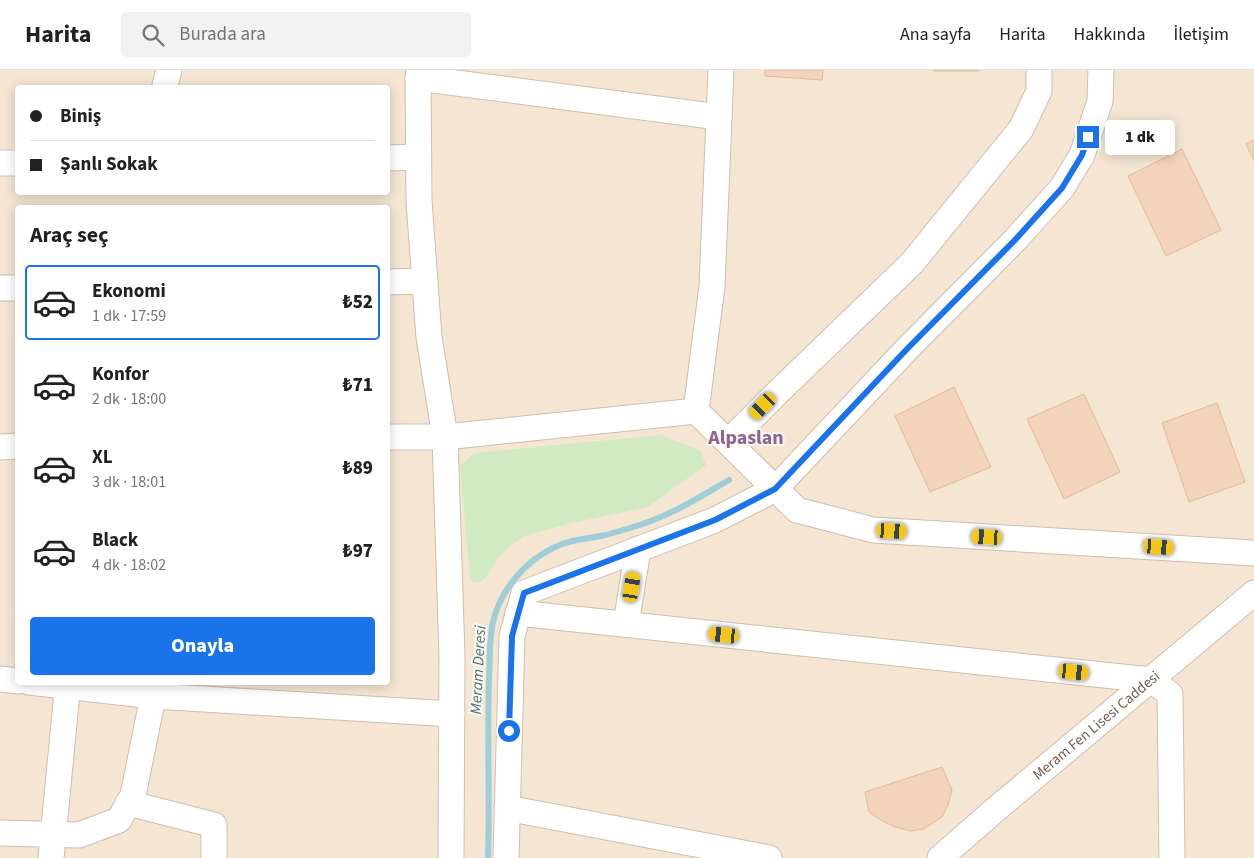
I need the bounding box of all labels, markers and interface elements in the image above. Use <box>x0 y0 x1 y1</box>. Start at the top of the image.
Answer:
search box <box>121 12 471 57</box>
text: Harita <box>25 17 91 52</box>
icon: search <box>139 21 167 49</box>
text: Burada ara <box>179 21 266 48</box>
text: Ana sayfa <box>900 22 971 47</box>
text: Harita <box>999 22 1046 47</box>
text: Hakkında <box>1074 22 1146 47</box>
text: İletişim <box>1174 22 1229 47</box>
text: Biniş <box>60 103 101 130</box>
callout: 1 dk <box>1106 120 1176 154</box>
route end <box>1077 126 1099 148</box>
text: 1 dk <box>1125 126 1155 148</box>
text: Şanlı Sokak <box>60 151 158 178</box>
text: Araç seç <box>30 219 108 251</box>
text: Ekonomi <box>92 278 166 305</box>
icon: car <box>32 280 77 325</box>
text: ₺52 <box>343 289 373 316</box>
text: 1 dk · 17:59 <box>92 305 166 327</box>
text: Konfor <box>92 361 149 388</box>
icon: car <box>32 363 77 408</box>
text: ₺71 <box>343 372 373 399</box>
text: 2 dk · 18:00 <box>92 388 166 410</box>
car <box>747 390 778 422</box>
district label: Alpaslan <box>707 424 784 452</box>
text: XL <box>92 444 113 471</box>
icon: car <box>32 446 77 491</box>
text: ₺89 <box>343 455 373 482</box>
text: 3 dk · 18:01 <box>92 471 166 493</box>
car <box>876 523 907 539</box>
text: Black <box>92 527 138 554</box>
icon: car <box>32 529 77 574</box>
car <box>971 529 1002 545</box>
text: ₺97 <box>343 538 373 565</box>
car <box>1143 538 1174 556</box>
text: 4 dk · 18:02 <box>92 554 166 576</box>
car <box>622 571 641 603</box>
button: Onayla <box>30 617 375 675</box>
water label: Meram Deresi <box>465 625 491 715</box>
car <box>708 626 739 644</box>
car <box>1058 663 1089 681</box>
street label: Meram Fen Lisesi Caddesi <box>1028 666 1164 785</box>
route start <box>498 720 520 742</box>

